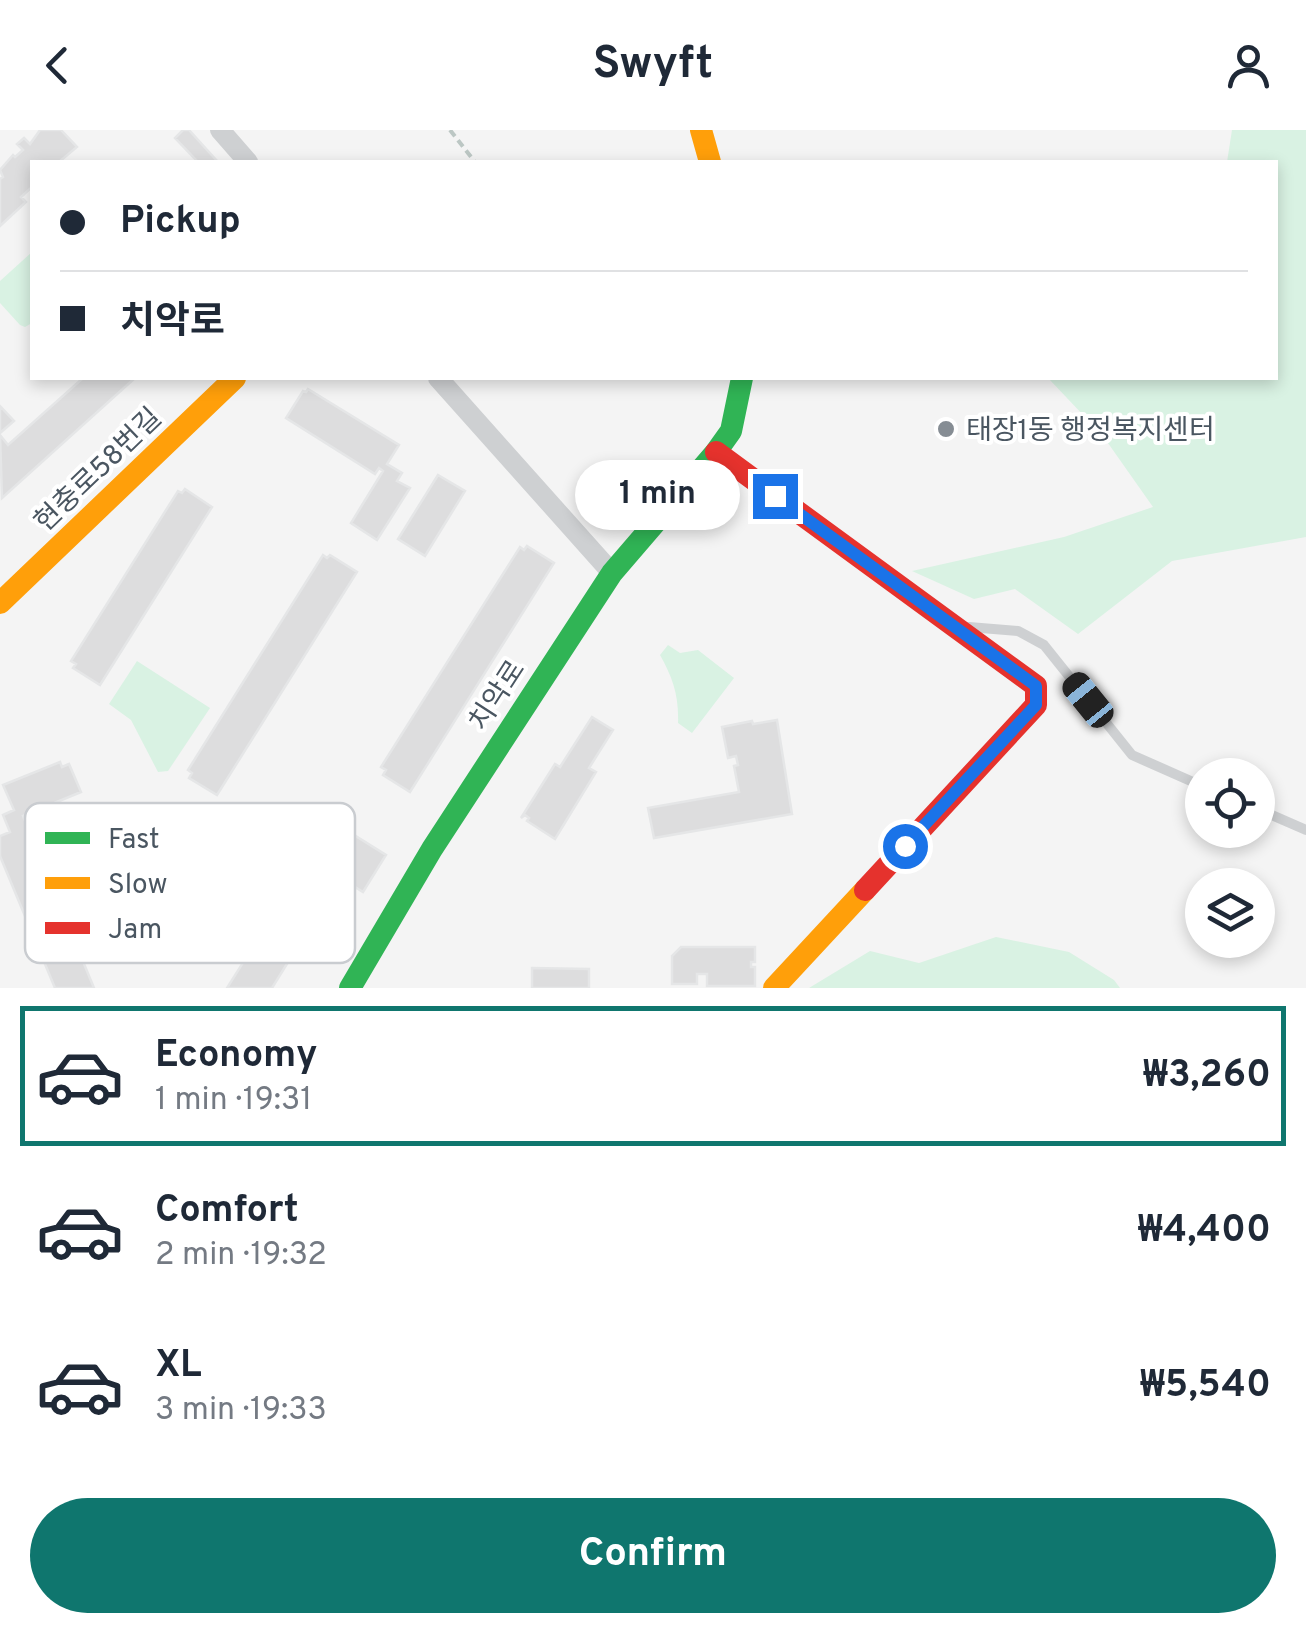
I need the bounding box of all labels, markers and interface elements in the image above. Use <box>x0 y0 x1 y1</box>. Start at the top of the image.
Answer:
text: Swyft <box>593 37 713 94</box>
icon: back <box>30 38 85 93</box>
icon: person <box>1221 38 1276 93</box>
text: Pickup <box>120 198 241 247</box>
text: 치악로 <box>120 299 225 348</box>
street label: 현충로58번길 <box>28 401 170 541</box>
place label: 태장1동 행정복지센터 <box>966 414 1215 450</box>
marker: 태장1동 행정복지센터 <box>935 418 957 440</box>
callout: 1 min <box>575 461 740 531</box>
route end <box>753 474 798 519</box>
text: 1 min <box>619 475 696 515</box>
street label: 치악로 <box>462 654 535 739</box>
car <box>1057 667 1119 733</box>
map controls <box>1185 758 1275 958</box>
button: locate <box>1185 758 1275 848</box>
legend <box>25 803 355 963</box>
text: Fast <box>108 823 160 859</box>
route start <box>883 824 928 869</box>
text: Slow <box>108 868 167 904</box>
button: layers <box>1185 868 1275 958</box>
text: Jam <box>108 913 162 949</box>
icon: car <box>35 1031 125 1121</box>
text: Economy <box>155 1032 317 1081</box>
text: ₩3,260 <box>1143 1052 1271 1101</box>
text: 1 min · 19:31 <box>155 1081 312 1121</box>
icon: car <box>35 1186 125 1276</box>
text: Comfort <box>155 1187 299 1236</box>
text: ₩4,400 <box>1138 1207 1271 1256</box>
text: 2 min · 19:32 <box>155 1236 327 1276</box>
icon: car <box>35 1341 125 1431</box>
text: XL <box>155 1342 202 1391</box>
text: ₩5,540 <box>1140 1362 1271 1411</box>
text: 3 min · 19:33 <box>155 1391 327 1431</box>
button: Confirm <box>30 1498 1276 1613</box>

